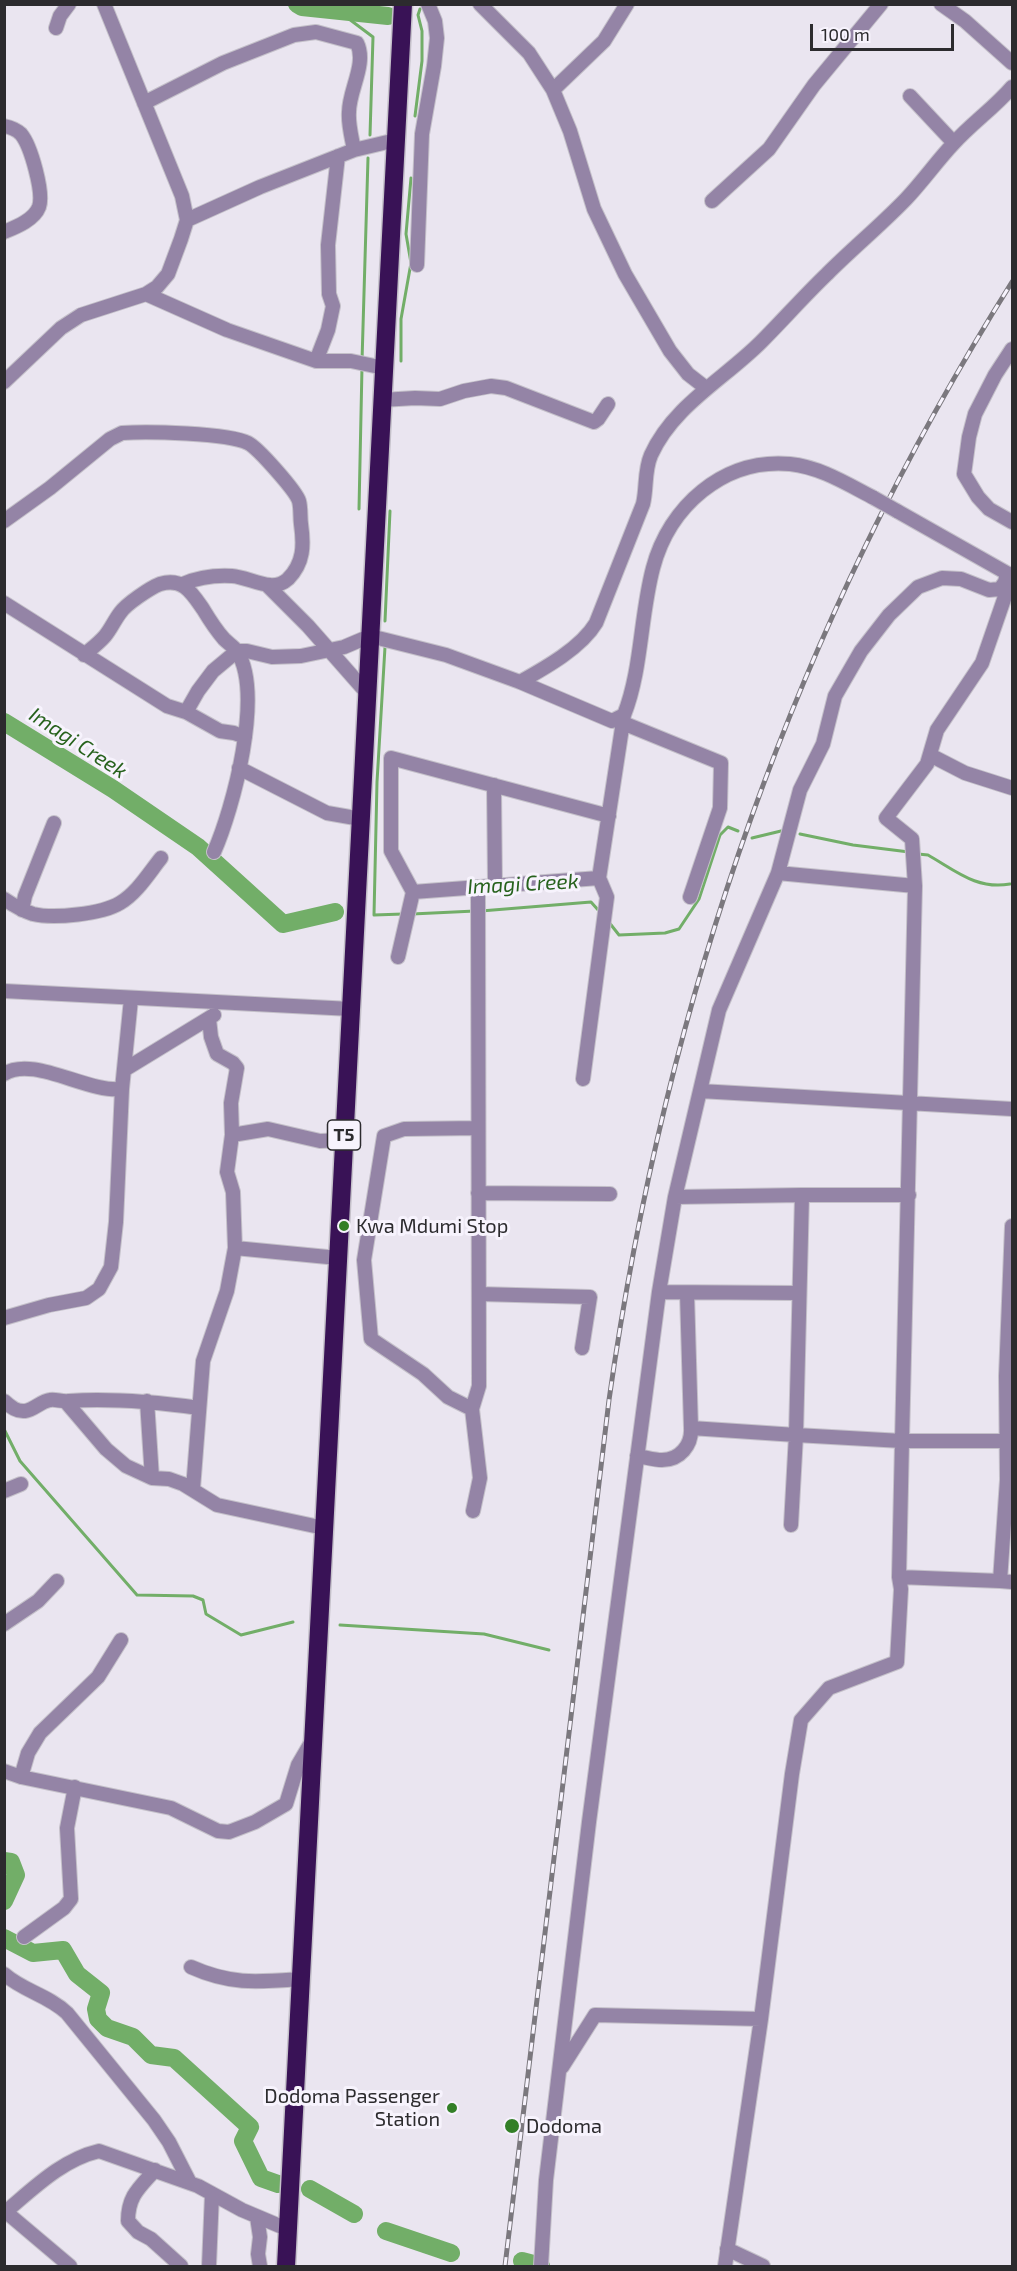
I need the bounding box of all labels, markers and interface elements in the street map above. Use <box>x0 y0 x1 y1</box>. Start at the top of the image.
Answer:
scale bar <box>813 12 957 50</box>
text: 100 m <box>821 23 870 45</box>
water label: Imagi Creek <box>24 702 132 784</box>
water label: Imagi Creek <box>467 869 579 899</box>
road number: T5 <box>328 1120 360 1150</box>
place label: Kwa Mdumi Stop <box>356 1214 508 1238</box>
marker: Kwa Mdumi Stop <box>337 1219 351 1233</box>
place label: Dodoma Passenger Station <box>264 2084 440 2131</box>
marker: Dodoma Passenger Station <box>445 2101 459 2115</box>
place label: Dodoma <box>526 2114 602 2138</box>
marker: Dodoma <box>503 2117 521 2135</box>

